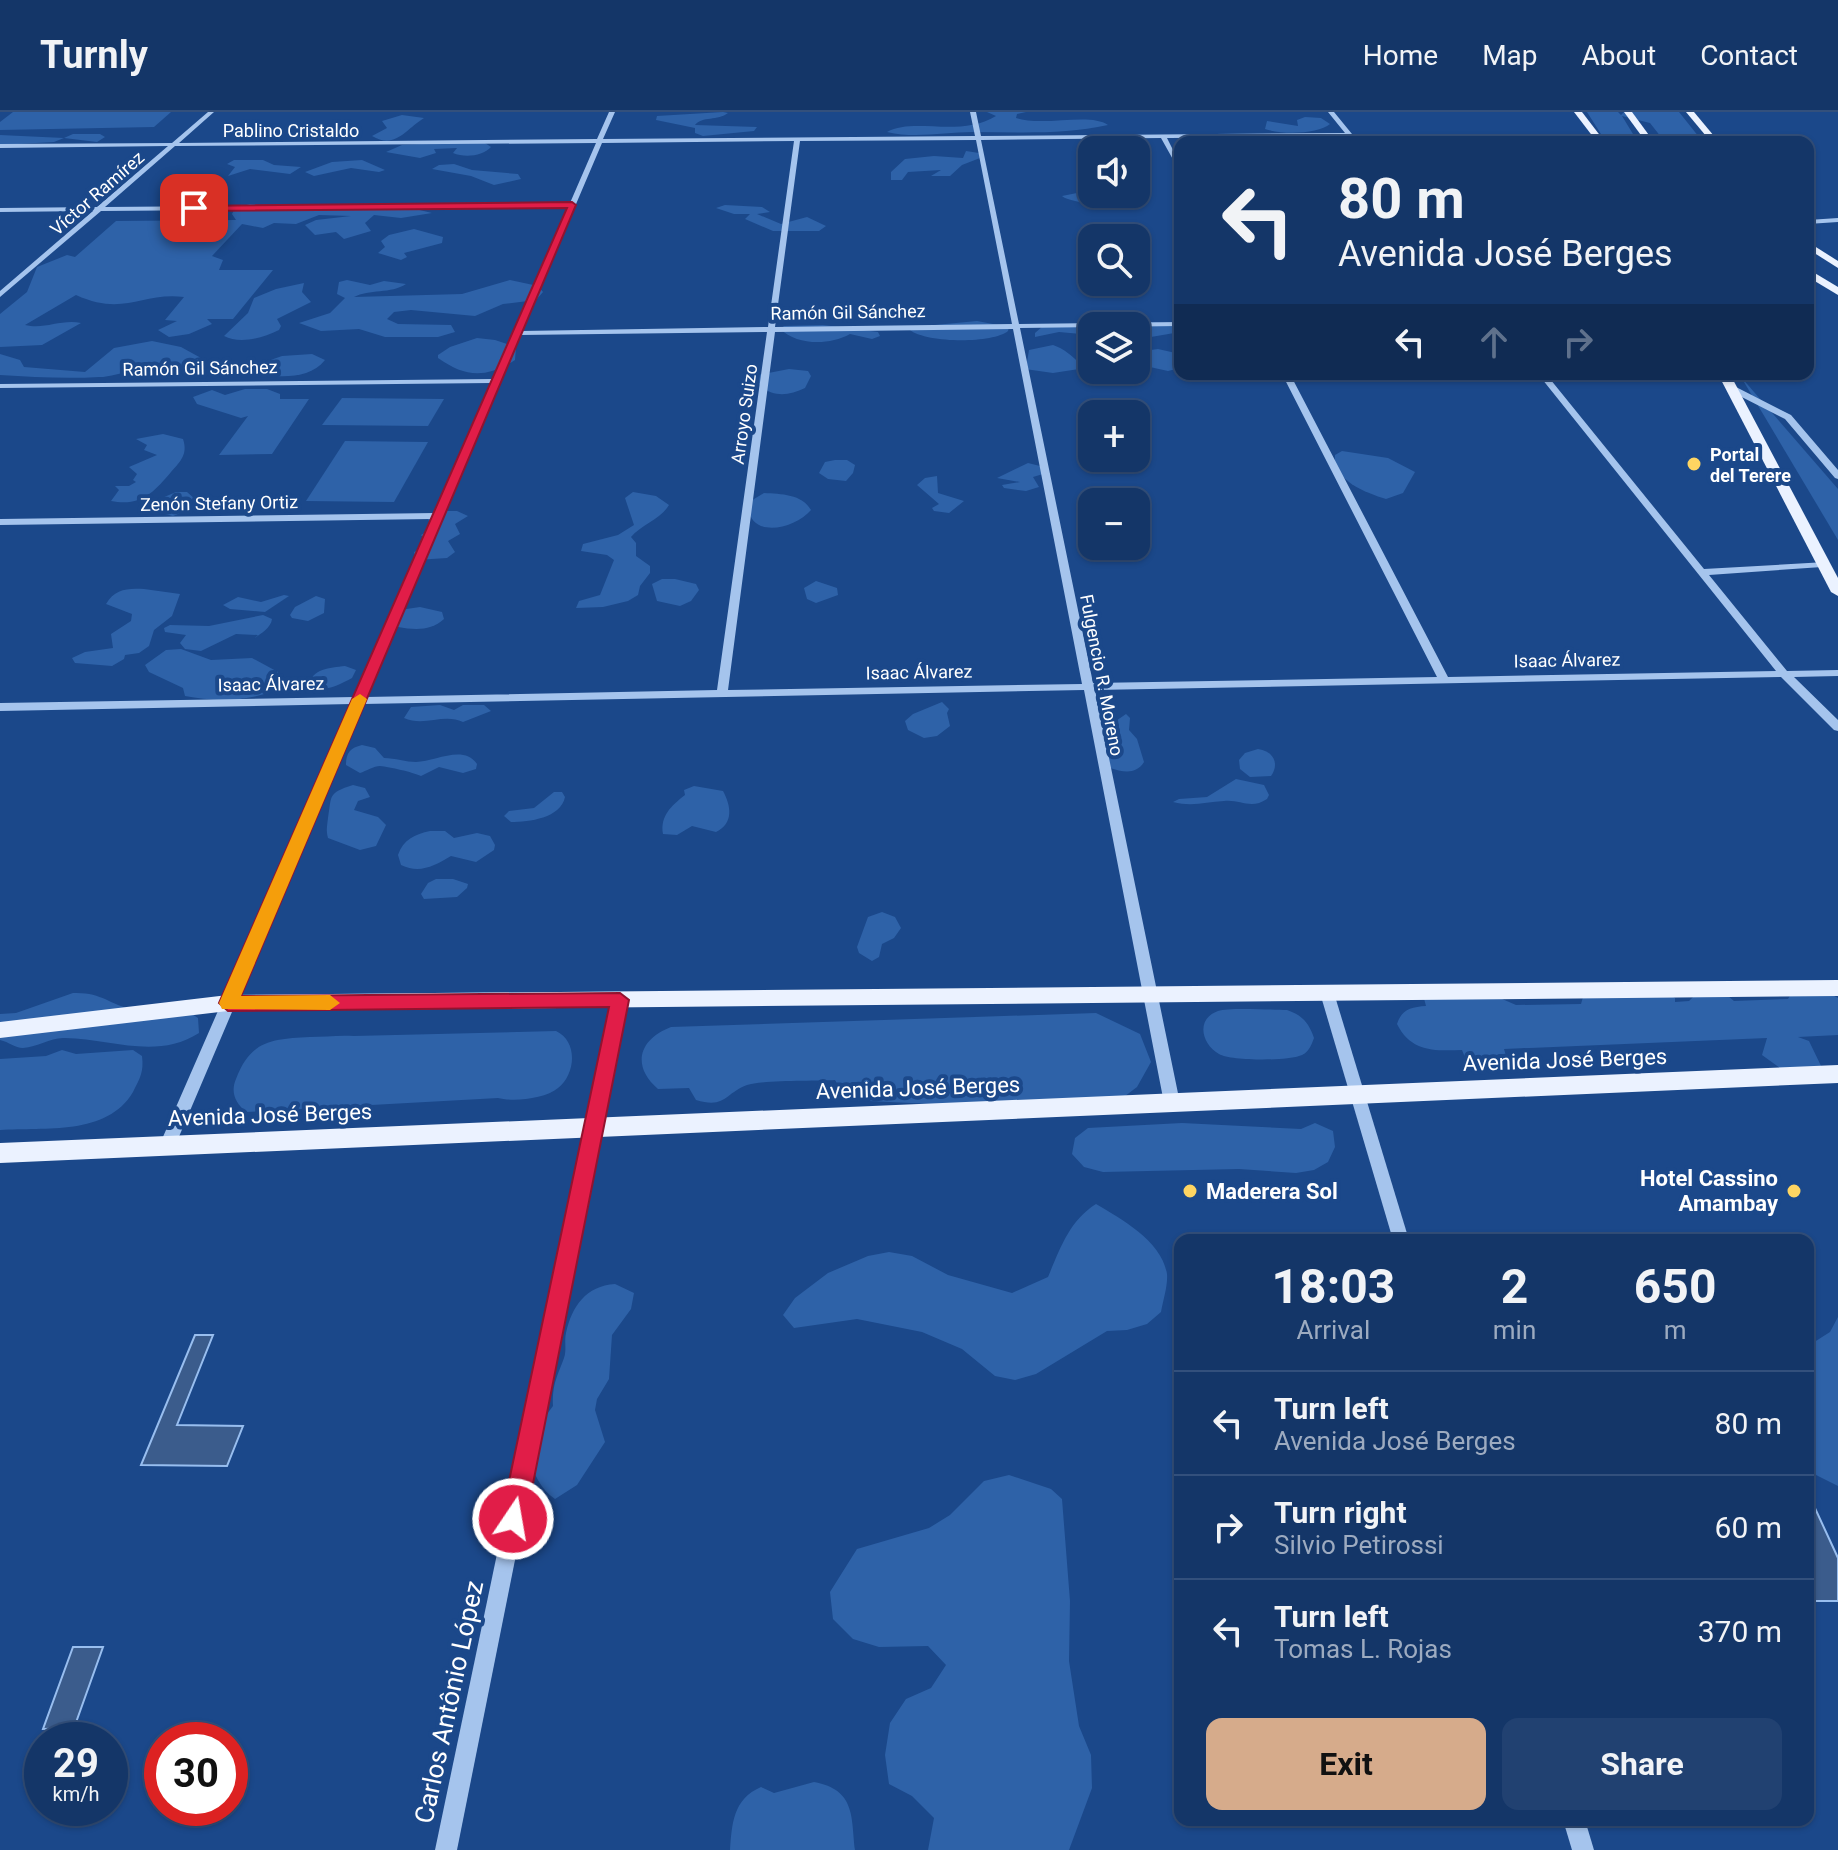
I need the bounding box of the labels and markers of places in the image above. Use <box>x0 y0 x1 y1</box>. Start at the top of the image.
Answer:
pin <box>160 174 228 242</box>
place label: Portal del Terere <box>1710 444 1791 486</box>
marker: Portal del Terere <box>1685 455 1703 473</box>
place label: Hotel Cassino Amambay <box>1640 1166 1779 1216</box>
place label: Maderera Sol <box>1206 1179 1338 1204</box>
marker: Maderera Sol <box>1181 1182 1199 1200</box>
marker: Hotel Cassino Amambay <box>1785 1182 1803 1200</box>

